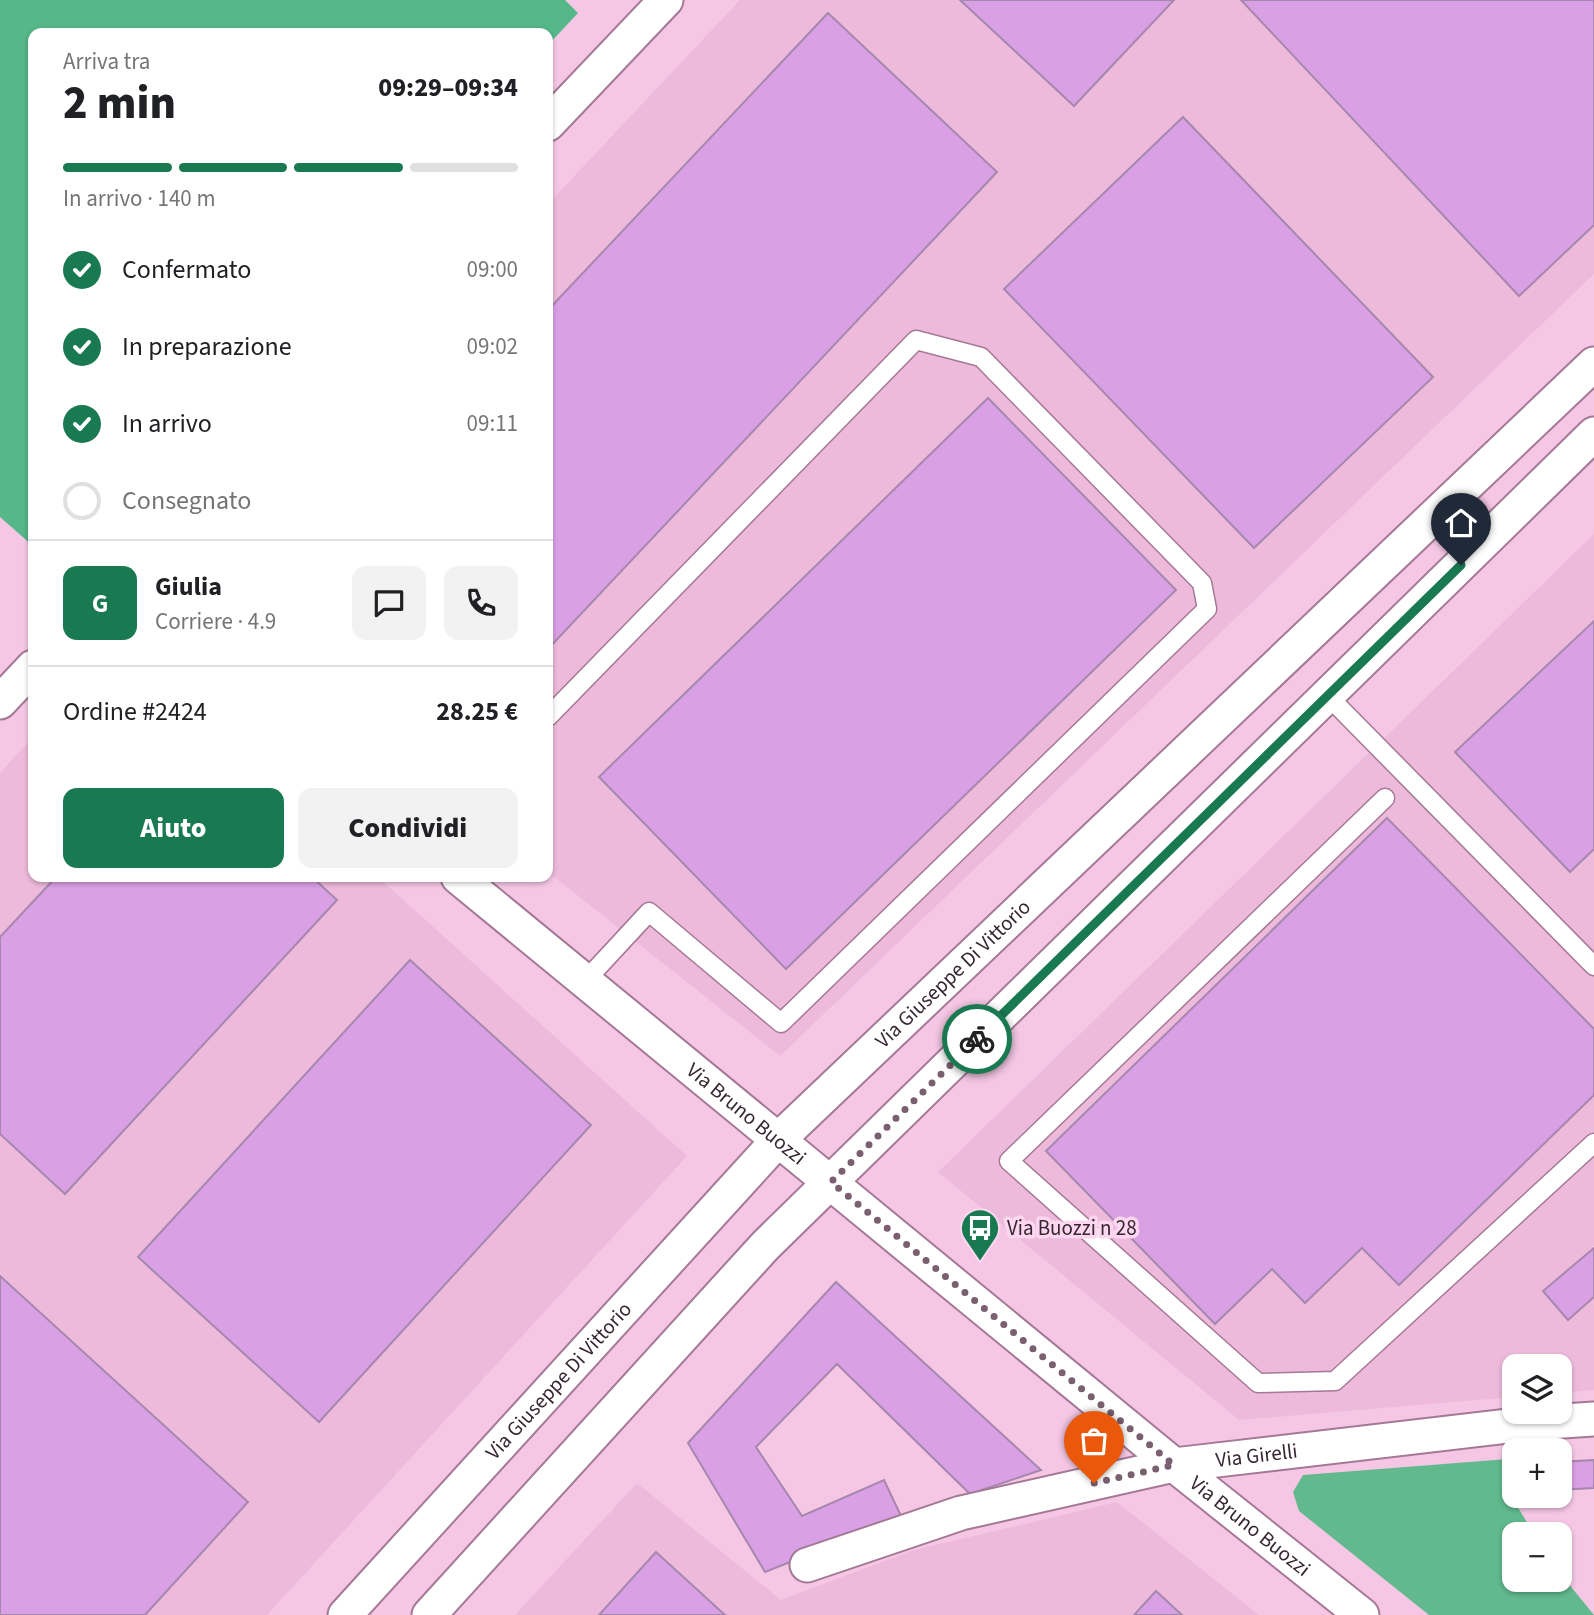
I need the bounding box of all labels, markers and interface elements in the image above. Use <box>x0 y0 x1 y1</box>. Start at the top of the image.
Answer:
text: Arriva tra <box>63 45 150 78</box>
text: 09:29–09:34 <box>378 69 518 106</box>
text: 2 min <box>63 71 176 136</box>
text: In arrivo · 140 m <box>63 182 215 215</box>
icon: check <box>63 251 101 289</box>
text: Confermato <box>122 251 251 288</box>
text: 09:00 <box>467 253 518 286</box>
icon: check <box>63 328 101 366</box>
text: In preparazione <box>122 328 292 365</box>
text: 09:02 <box>467 330 518 363</box>
icon: check <box>63 405 101 443</box>
text: In arrivo <box>122 405 212 442</box>
text: 09:11 <box>467 407 518 440</box>
text: Consegnato <box>122 482 251 519</box>
pin <box>1431 493 1491 565</box>
icon: home <box>1442 504 1480 542</box>
button: chat <box>352 566 426 640</box>
button: phone <box>444 566 518 640</box>
text: Giulia <box>155 568 222 605</box>
text: G <box>92 585 108 622</box>
text: Corriere · 4.9 <box>155 605 276 638</box>
text: Ordine #2424 <box>63 693 207 730</box>
text: 28.25 € <box>436 693 518 730</box>
button: Aiuto <box>63 788 284 868</box>
button: Condividi <box>298 788 518 868</box>
street label: Via Giuseppe Di Vittorio <box>868 892 1037 1055</box>
courier <box>942 1004 1012 1074</box>
icon: bike <box>958 1020 996 1058</box>
street label: Via Bruno Buozzi <box>680 1055 813 1172</box>
bus stop icon: Via Buozzi n 28 <box>959 1207 1001 1262</box>
place label: Via Buozzi n 28 <box>1007 1213 1137 1243</box>
street label: Via Giuseppe Di Vittorio <box>479 1295 639 1466</box>
map controls <box>1502 1354 1572 1592</box>
button: layers <box>1502 1354 1572 1424</box>
pin <box>1064 1411 1124 1483</box>
icon: bag <box>1075 1422 1113 1460</box>
street label: Via Girelli <box>1214 1436 1299 1475</box>
button: + <box>1502 1438 1572 1508</box>
street label: Via Bruno Buozzi <box>1183 1468 1317 1583</box>
button: − <box>1502 1522 1572 1592</box>

